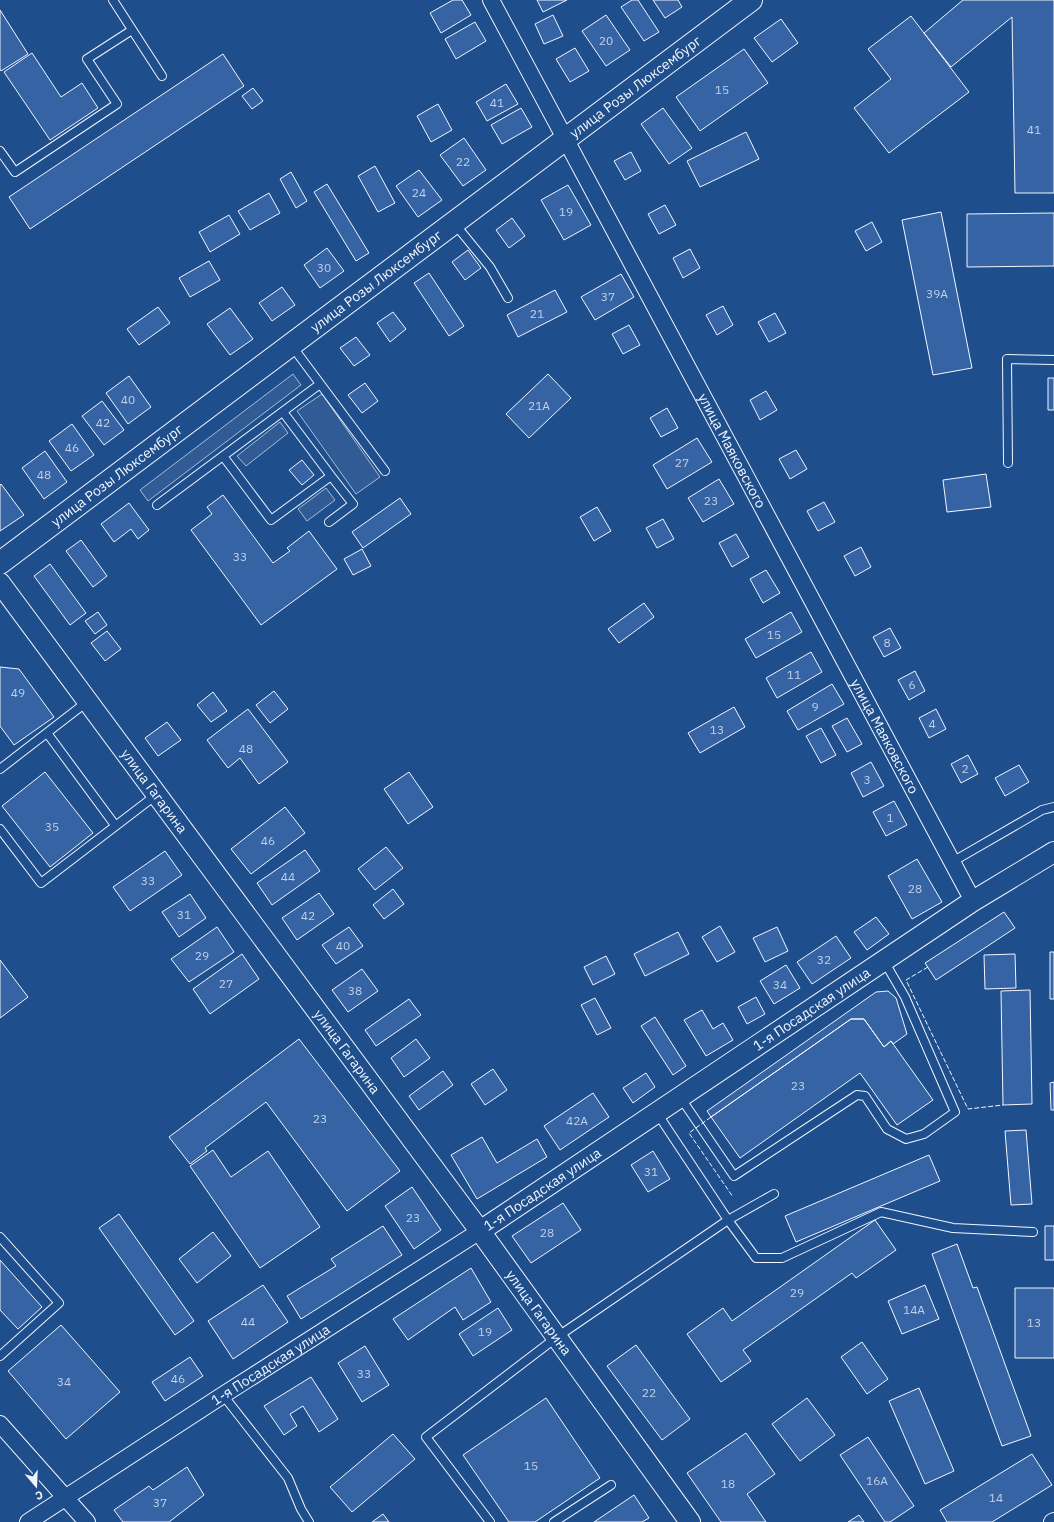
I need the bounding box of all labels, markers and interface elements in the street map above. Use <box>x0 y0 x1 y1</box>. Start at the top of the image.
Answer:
street label: улица Розы Люксембург <box>566 32 705 142</box>
house number: 20 <box>599 33 613 48</box>
house number: 15 <box>715 82 729 97</box>
house number: 41 <box>490 95 504 110</box>
house number: 41 <box>1027 122 1041 137</box>
house number: 22 <box>456 154 470 169</box>
house number: 24 <box>412 185 426 200</box>
house number: 19 <box>559 204 573 219</box>
street label: улица Розы Люксембург <box>307 226 445 336</box>
house number: 30 <box>317 260 331 275</box>
house number: 39А <box>926 286 948 301</box>
house number: 37 <box>601 289 615 304</box>
house number: 21 <box>530 306 544 321</box>
street label: улица Маяковского <box>694 390 770 511</box>
house number: 40 <box>121 392 135 407</box>
house number: 21А <box>528 398 550 413</box>
house number: 42 <box>96 415 110 430</box>
street label: улица Розы Люксембург <box>47 420 186 531</box>
house number: 46 <box>65 440 79 455</box>
house number: 27 <box>675 455 689 470</box>
house number: 48 <box>37 467 51 482</box>
house number: 23 <box>704 493 718 508</box>
house number: 33 <box>233 549 247 564</box>
house number: 15 <box>767 627 781 642</box>
house number: 8 <box>883 635 891 650</box>
house number: 11 <box>787 667 801 682</box>
street label: улица Маяковского <box>847 676 923 797</box>
house number: 6 <box>908 677 916 692</box>
house number: 49 <box>11 685 25 700</box>
house number: 9 <box>811 699 819 714</box>
house number: 4 <box>928 716 936 731</box>
house number: 13 <box>710 722 724 737</box>
house number: 48 <box>239 741 253 756</box>
street label: улица Гагарина <box>117 745 192 837</box>
house number: 2 <box>961 761 969 776</box>
house number: 3 <box>863 772 871 787</box>
house number: 1 <box>886 810 894 825</box>
house number: 35 <box>45 819 59 834</box>
house number: 46 <box>261 833 275 848</box>
house number: 44 <box>281 869 295 884</box>
house number: 33 <box>141 873 155 888</box>
house number: 28 <box>908 881 922 896</box>
house number: 31 <box>177 907 191 922</box>
house number: 42 <box>301 908 315 923</box>
house number: 40 <box>336 938 350 953</box>
house number: 29 <box>195 948 209 963</box>
house number: 32 <box>817 952 831 967</box>
street label: 1-я Посадская улица <box>750 963 874 1055</box>
house number: 27 <box>219 976 233 991</box>
house number: 34 <box>773 977 787 992</box>
house number: 38 <box>348 983 362 998</box>
street label: улица Гагарина <box>310 1006 385 1098</box>
house number: 23 <box>791 1078 805 1093</box>
house number: 23 <box>313 1111 327 1126</box>
house number: 42А <box>566 1113 588 1128</box>
street label: 1-я Посадская улица <box>480 1143 605 1235</box>
house number: 31 <box>644 1164 658 1179</box>
house number: 23 <box>406 1210 420 1225</box>
house number: 28 <box>540 1225 554 1240</box>
street label: улица Гагарина <box>502 1266 576 1359</box>
house number: 29 <box>790 1285 804 1300</box>
house number: 14А <box>903 1302 925 1317</box>
house number: 44 <box>241 1314 255 1329</box>
house number: 13 <box>1027 1315 1041 1330</box>
street label: 1-я Посадская улица <box>208 1320 334 1409</box>
house number: 19 <box>478 1324 492 1339</box>
house number: 33 <box>357 1366 371 1381</box>
house number: 46 <box>171 1371 185 1386</box>
house number: 34 <box>57 1374 71 1389</box>
house number: 22 <box>642 1385 656 1400</box>
house number: 15 <box>524 1458 538 1473</box>
north arrow <box>16 1466 56 1506</box>
house number: 16А <box>866 1473 888 1488</box>
house number: 18 <box>721 1476 735 1491</box>
text: С <box>34 1488 45 1503</box>
house number: 14 <box>989 1490 1003 1505</box>
house number: 37 <box>153 1495 167 1510</box>

